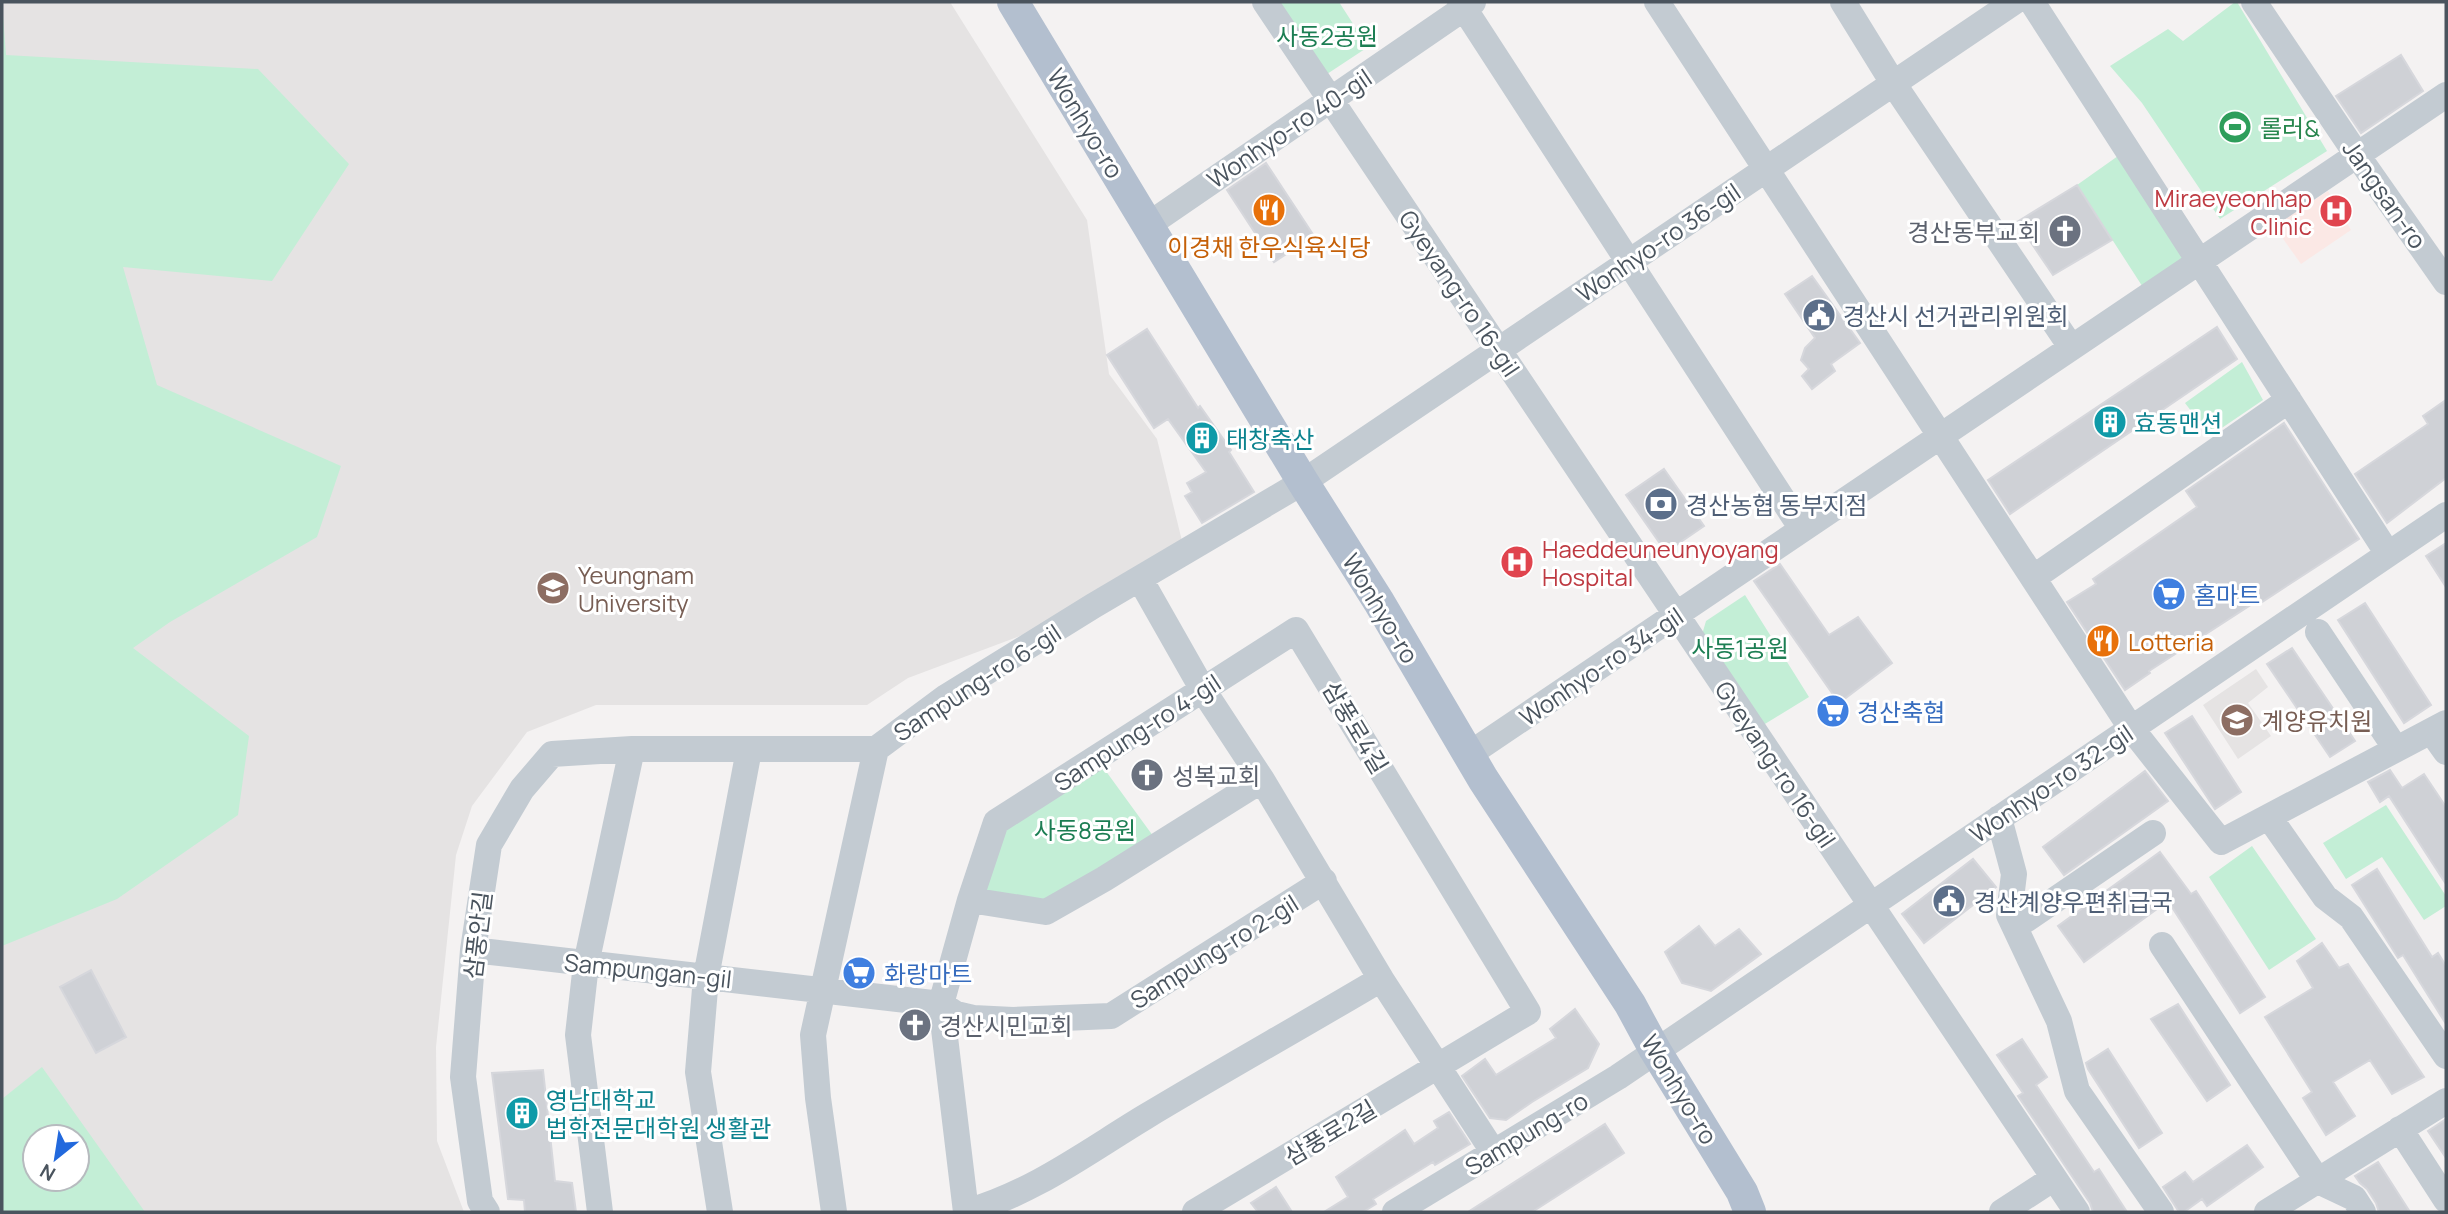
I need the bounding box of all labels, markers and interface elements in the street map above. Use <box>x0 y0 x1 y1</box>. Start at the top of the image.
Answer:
park label: 사동2공원 <box>1276 19 1378 52</box>
street label: Wonhyo-ro 40-gil <box>1200 61 1378 195</box>
street label: Wonhyo-ro <box>1040 62 1132 184</box>
sports icon: 롤러& <box>2216 108 2254 146</box>
place label: 롤러& <box>2260 111 2320 144</box>
street label: Jangsan-ro <box>2335 133 2435 255</box>
street label: Wonhyo-ro 36-gil <box>1569 175 1747 309</box>
place label: Miraeyeonhap Clinic <box>2154 181 2312 242</box>
restaurant icon: 이경채 한우식육식당 <box>1250 191 1288 229</box>
hospital icon: Miraeyeonhap Clinic <box>2317 192 2355 230</box>
street label: Gyeyang-ro 16-gil <box>1392 203 1528 383</box>
church icon: 경산동부교회 <box>2046 212 2084 250</box>
place label: 경산동부교회 <box>1908 215 2040 248</box>
place label: 이경채 한우식육식당 <box>1167 230 1371 263</box>
public building icon: 경산시 선거관리위원회 <box>1800 296 1838 334</box>
place label: 경산시 선거관리위원회 <box>1843 299 2069 332</box>
building icon: 효동맨션 <box>2091 403 2129 441</box>
place label: 효동맨션 <box>2134 406 2222 439</box>
building icon: 태창축산 <box>1183 419 1221 457</box>
place label: 태창축산 <box>1226 422 1314 455</box>
bank icon: 경산농협 동부지점 <box>1642 485 1680 523</box>
place label: 경산농협 동부지점 <box>1686 488 1867 521</box>
place label: Haeddeuneunyoyang Hospital <box>1542 532 1779 593</box>
hospital icon: Haeddeuneunyoyang Hospital <box>1498 543 1536 581</box>
street label: Wonhyo-ro <box>1335 547 1427 669</box>
place label: Yeungnam University <box>578 558 694 619</box>
school or university icon: Yeungnam University <box>534 569 572 607</box>
supermarket icon: 홈마트 <box>2150 575 2188 613</box>
place label: 홈마트 <box>2194 578 2260 611</box>
street label: Wonhyo-ro 34-gil <box>1513 599 1689 733</box>
street label: Sampung-ro 6-gil <box>887 616 1067 748</box>
restaurant icon: Lotteria <box>2084 622 2122 660</box>
place label: Lotteria <box>2128 625 2214 658</box>
park label: 사동1공원 <box>1691 631 1789 664</box>
street label: Sampung-ro 4-gil <box>1047 666 1227 798</box>
street label: Gyeyang-ro 16-gil <box>1708 674 1844 854</box>
street label: 삼풍로4길 <box>1315 675 1397 779</box>
supermarket icon: 경산축협 <box>1814 692 1852 730</box>
place label: 경산축협 <box>1857 695 1945 728</box>
school or university icon: 계양유치원 <box>2218 701 2256 739</box>
place label: 계양유치원 <box>2262 704 2372 737</box>
street label: Wonhyo-ro 32-gil <box>1963 716 2139 850</box>
church icon: 성복교회 <box>1128 756 1166 794</box>
place label: 성복교회 <box>1172 759 1260 792</box>
park label: 사동8공원 <box>1034 813 1136 846</box>
public building icon: 경산계양우편취급국 <box>1930 882 1968 920</box>
place label: 경산계양우편취급국 <box>1974 885 2173 918</box>
street label: Sampung-ro 2-gil <box>1124 886 1304 1016</box>
street label: 삼풍안길 <box>455 889 499 981</box>
street label: Sampungan-gil <box>562 945 734 995</box>
supermarket icon: 화랑마트 <box>840 954 878 992</box>
place label: 화랑마트 <box>884 957 972 990</box>
church icon: 경산시민교회 <box>896 1006 934 1044</box>
place label: 경산시민교회 <box>940 1009 1072 1042</box>
street label: Wonhyo-ro <box>1634 1028 1726 1150</box>
place label: 영남대학교 법학전문대학원 생활관 <box>546 1083 772 1144</box>
street label: Sampung-ro <box>1458 1083 1594 1183</box>
street label: 삼풍로2길 <box>1278 1092 1382 1172</box>
building icon: 영남대학교 법학전문대학원 생활관 <box>503 1094 541 1132</box>
north arrow <box>21 1123 91 1193</box>
text: N <box>35 1158 60 1187</box>

